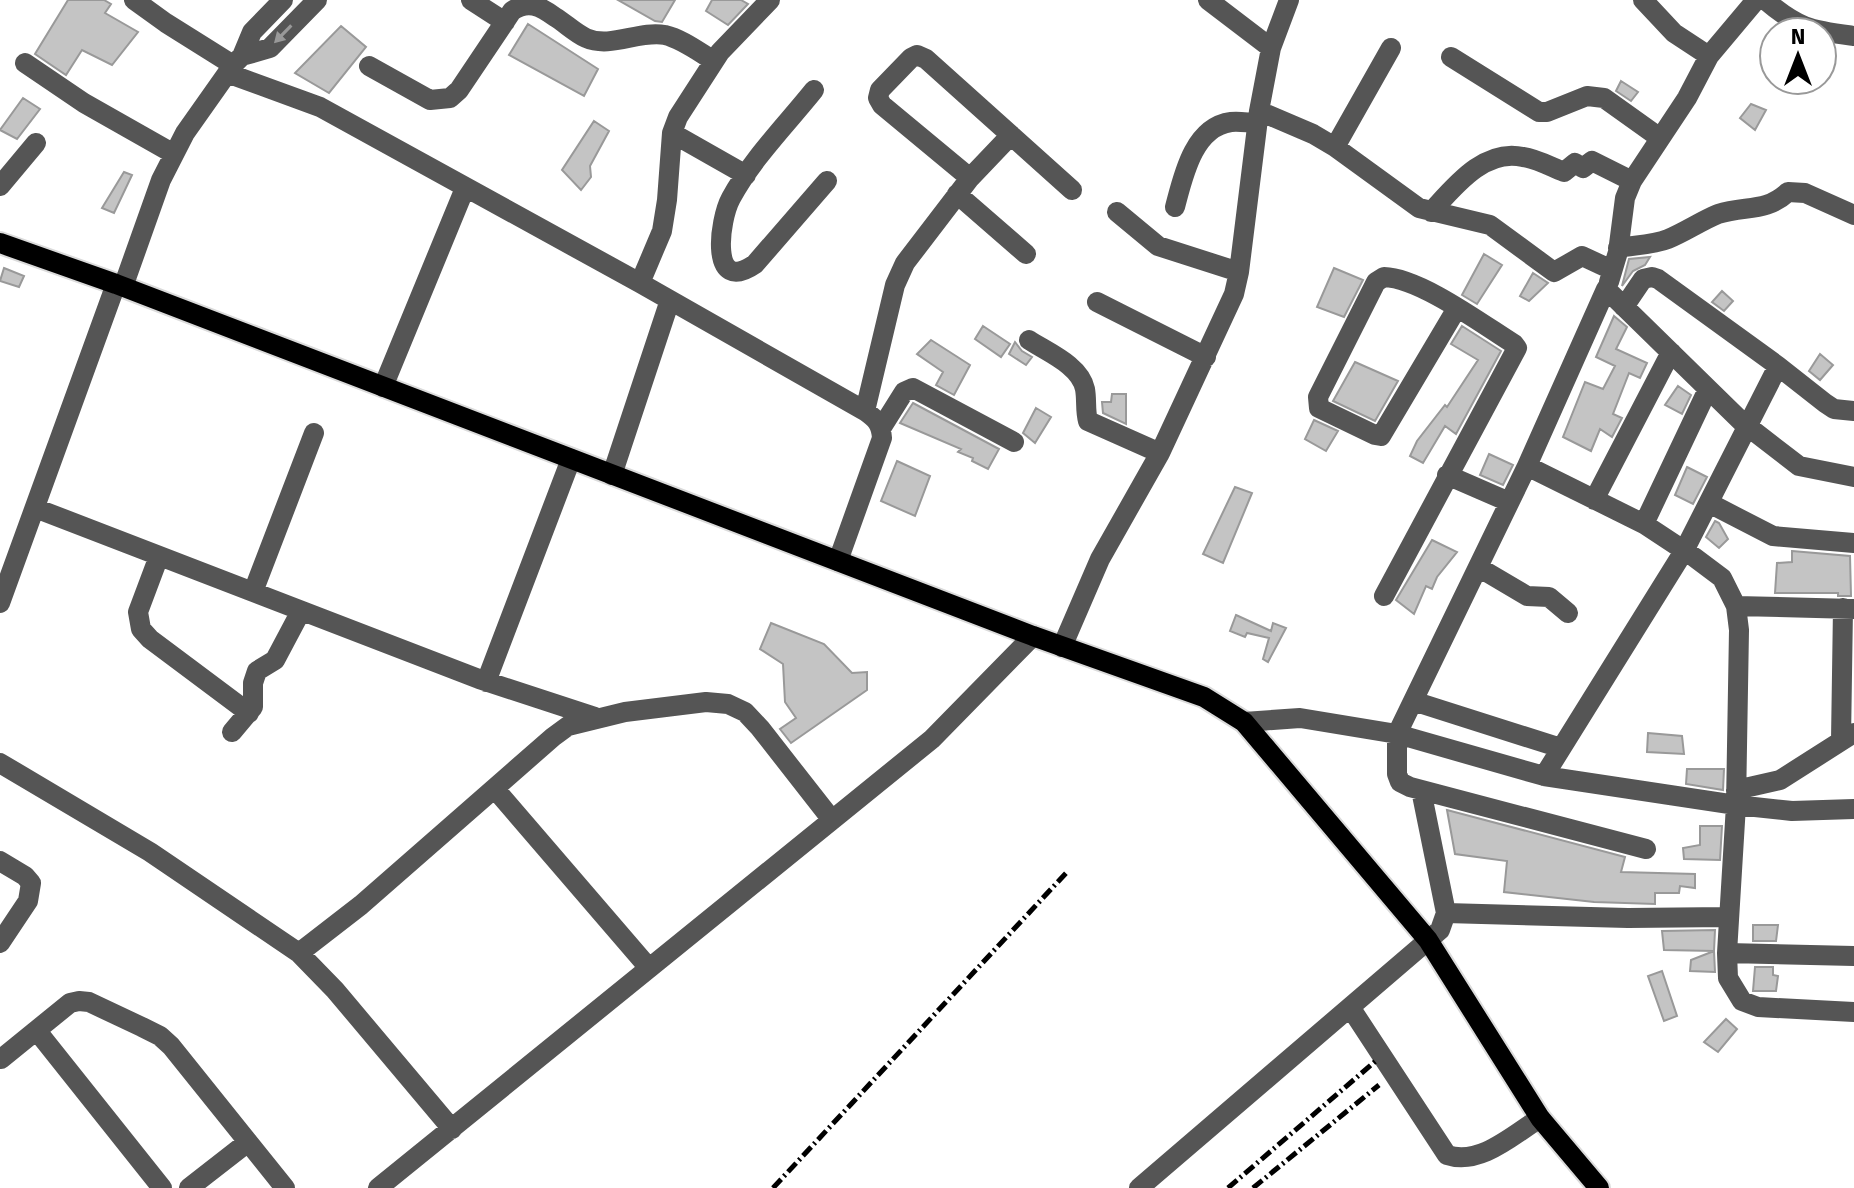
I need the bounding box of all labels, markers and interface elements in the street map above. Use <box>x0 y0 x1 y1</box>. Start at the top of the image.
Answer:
north arrow <box>1758 16 1838 96</box>
text: N <box>1791 23 1805 50</box>
one-way arrow <box>275 24 293 43</box>

